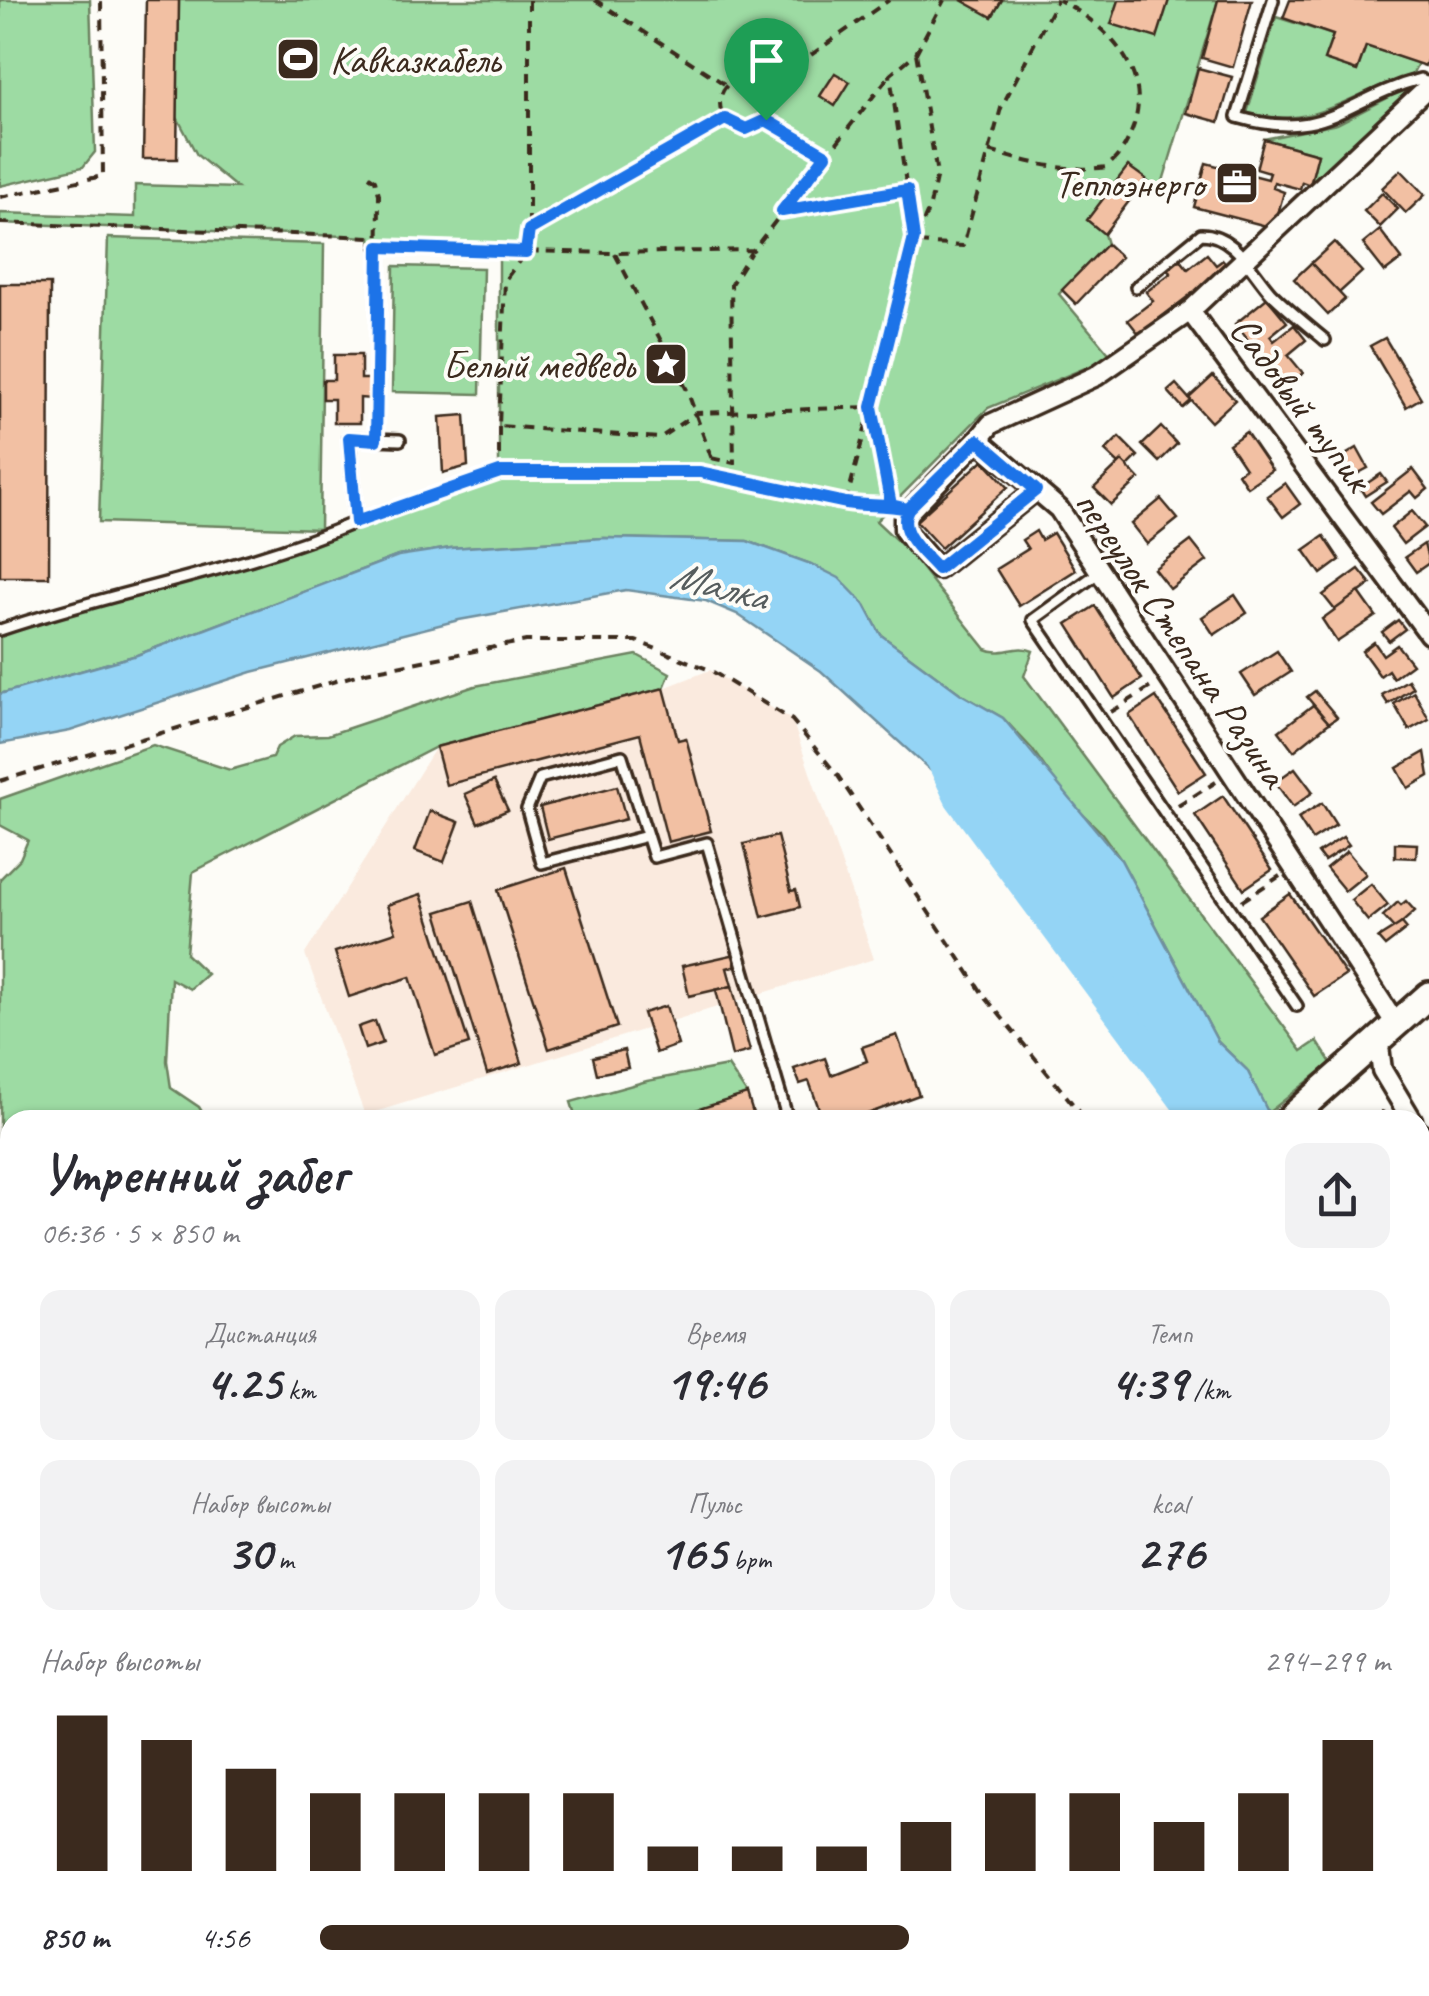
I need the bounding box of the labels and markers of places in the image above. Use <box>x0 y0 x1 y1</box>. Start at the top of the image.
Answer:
pin <box>724 18 809 121</box>
place label: Кавказкабель <box>330 35 503 85</box>
sports icon: Кавказкабель <box>275 36 321 82</box>
place label: Теплоэнерго <box>1054 159 1208 209</box>
office icon: Теплоэнерго <box>1214 160 1260 206</box>
place label: Белый медведь <box>443 340 637 390</box>
place icon: Белый медведь <box>643 341 689 387</box>

